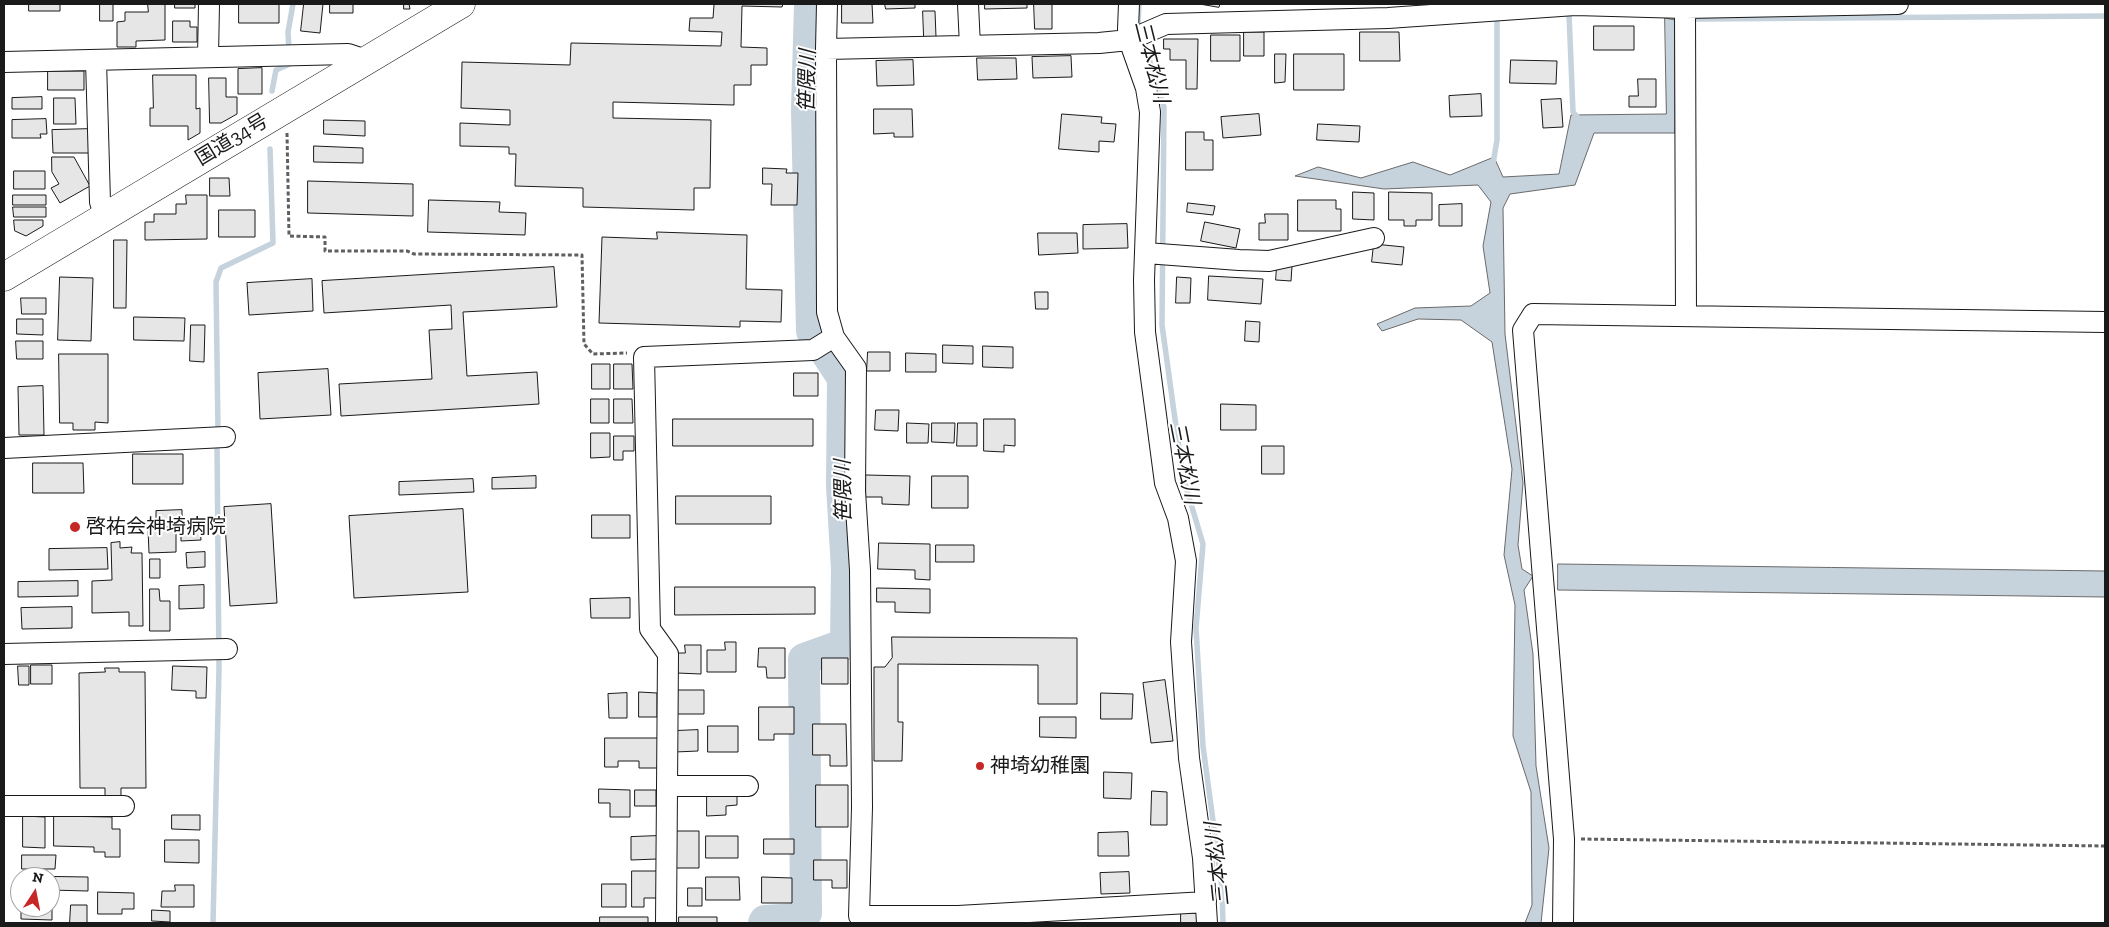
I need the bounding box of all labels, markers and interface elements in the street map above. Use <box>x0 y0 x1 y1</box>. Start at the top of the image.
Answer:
water label: 三本松川 <box>1129 18 1173 106</box>
water label: 笹隈川 <box>795 49 821 113</box>
street label: 国道34号 <box>191 109 273 171</box>
water label: 三本松川 <box>1164 419 1204 507</box>
water label: 笹隈川 <box>831 459 857 523</box>
place label: 啓祐会神埼病院 <box>86 515 226 539</box>
marker: 啓祐会神埼病院 <box>68 520 82 534</box>
place label: 神埼幼稚園 <box>990 754 1090 778</box>
marker: 神埼幼稚園 <box>974 760 986 772</box>
water label: 三本松川 <box>1201 821 1235 907</box>
north arrow <box>10 867 60 917</box>
text: N <box>31 868 45 887</box>

